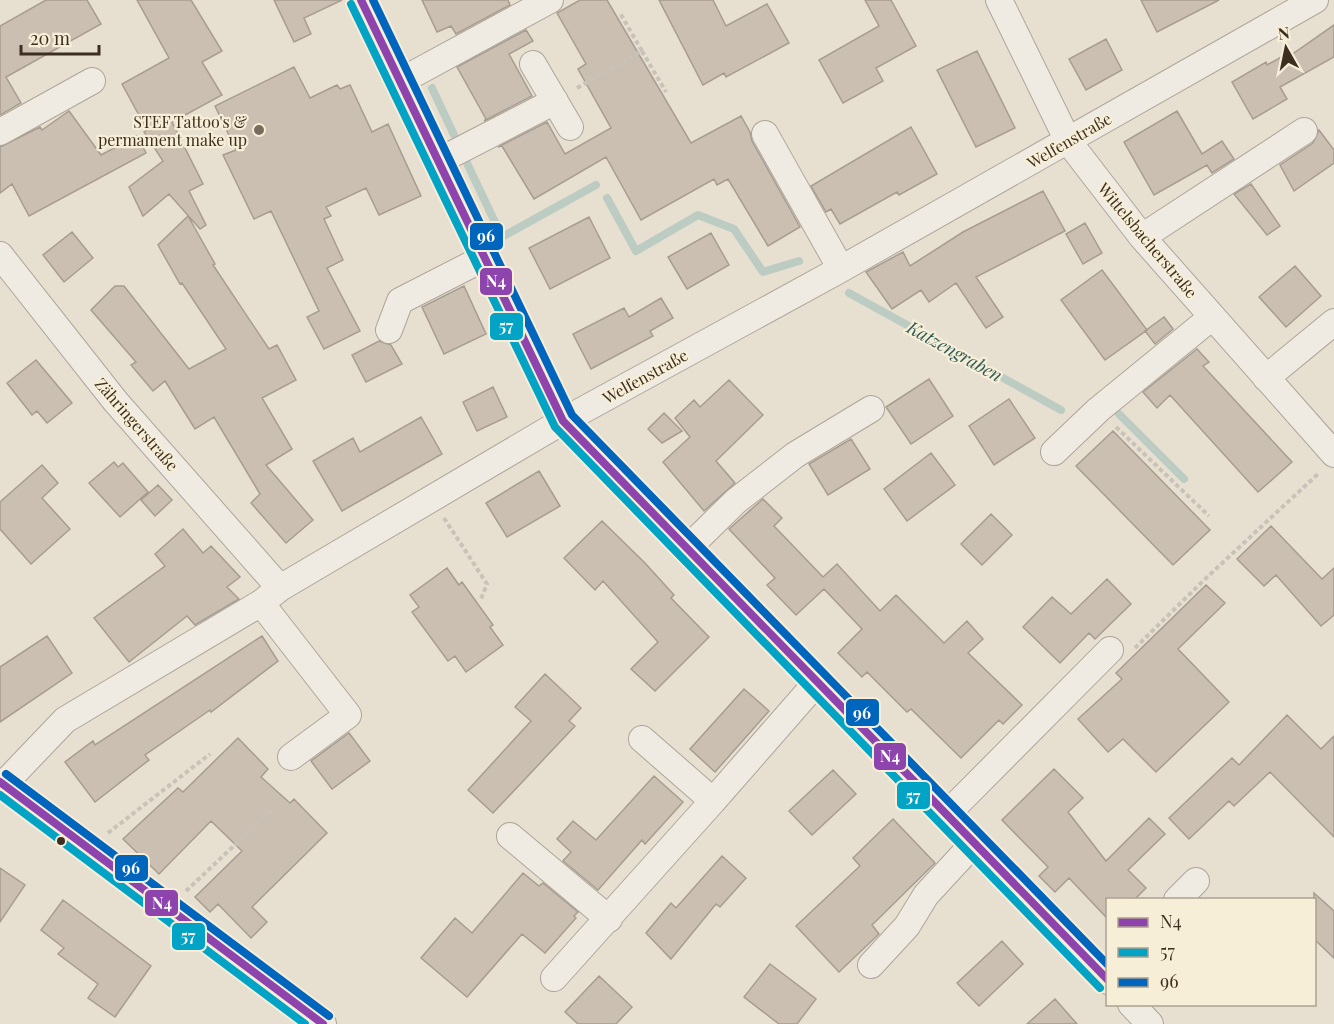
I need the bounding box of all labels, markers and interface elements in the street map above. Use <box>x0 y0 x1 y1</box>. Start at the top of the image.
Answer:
scale bar <box>21 18 99 56</box>
north arrow <box>1256 18 1316 78</box>
text: N <box>1276 21 1291 44</box>
text: 20 m <box>30 26 70 50</box>
street label: Welfenstraße <box>1022 107 1115 173</box>
place label: STEF Tattoo's & permament make up <box>98 111 248 150</box>
marker: STEF Tattoo's & permament make up <box>252 123 266 137</box>
street label: Wittelsbacherstraße <box>1093 177 1202 302</box>
line badge: 96 <box>469 222 504 251</box>
text: 96 <box>477 225 495 246</box>
line badge: N4 <box>479 267 513 296</box>
text: N4 <box>486 270 506 291</box>
line badge: 57 <box>489 312 524 341</box>
water label: Katzengraben <box>902 314 1007 387</box>
text: 57 <box>499 315 514 336</box>
street label: Welfenstraße <box>598 344 691 408</box>
street label: Zähringerstraße <box>91 373 183 475</box>
line badge: 96 <box>845 698 880 727</box>
text: 96 <box>853 702 871 723</box>
line badge: N4 <box>873 742 907 771</box>
text: N4 <box>880 745 900 766</box>
line badge: 57 <box>896 781 931 810</box>
text: 57 <box>906 785 921 806</box>
unlabelled marker <box>55 835 67 847</box>
line badge: 96 <box>114 854 149 882</box>
text: 96 <box>122 857 140 878</box>
line badge: N4 <box>144 889 179 917</box>
text: N4 <box>152 892 172 913</box>
legend <box>1106 898 1316 1006</box>
text: N4 <box>1160 909 1182 933</box>
line badge: 57 <box>171 922 206 951</box>
text: 57 <box>181 925 196 946</box>
text: 57 <box>1160 939 1175 963</box>
text: 96 <box>1160 969 1178 993</box>

